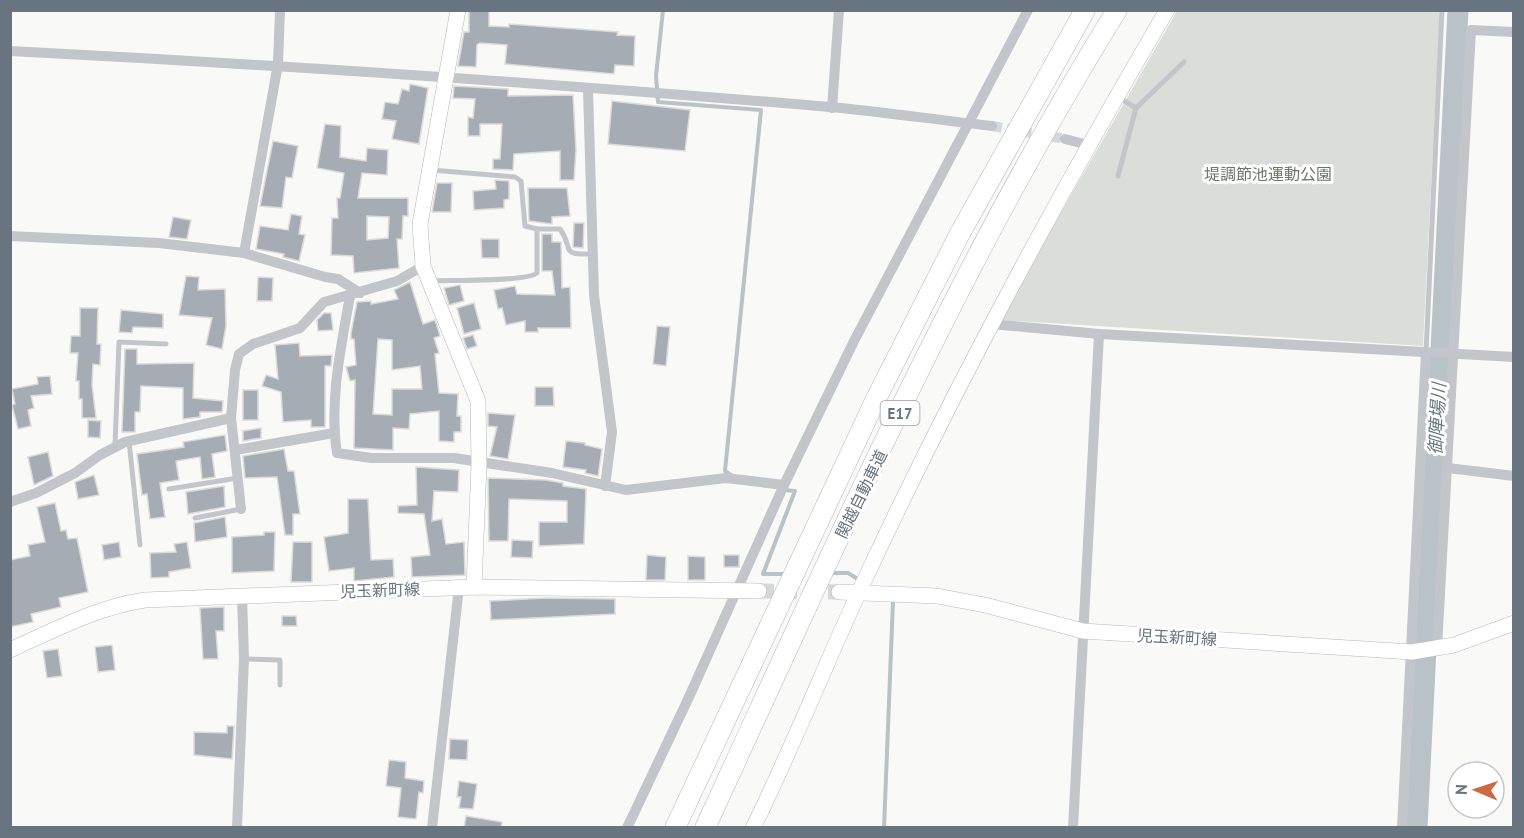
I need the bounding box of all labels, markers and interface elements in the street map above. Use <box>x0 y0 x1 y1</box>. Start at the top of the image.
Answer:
park label: 堤調節池運動公園 <box>1204 164 1332 184</box>
water label: 御陣場川 <box>1424 380 1450 456</box>
road number: E17 <box>880 401 920 425</box>
street label: 関越自動車道 <box>831 446 891 542</box>
street label: 児玉新町線 <box>340 579 420 601</box>
street label: 児玉新町線 <box>1137 625 1217 649</box>
north arrow <box>1446 760 1506 820</box>
text: N <box>1451 784 1471 795</box>

